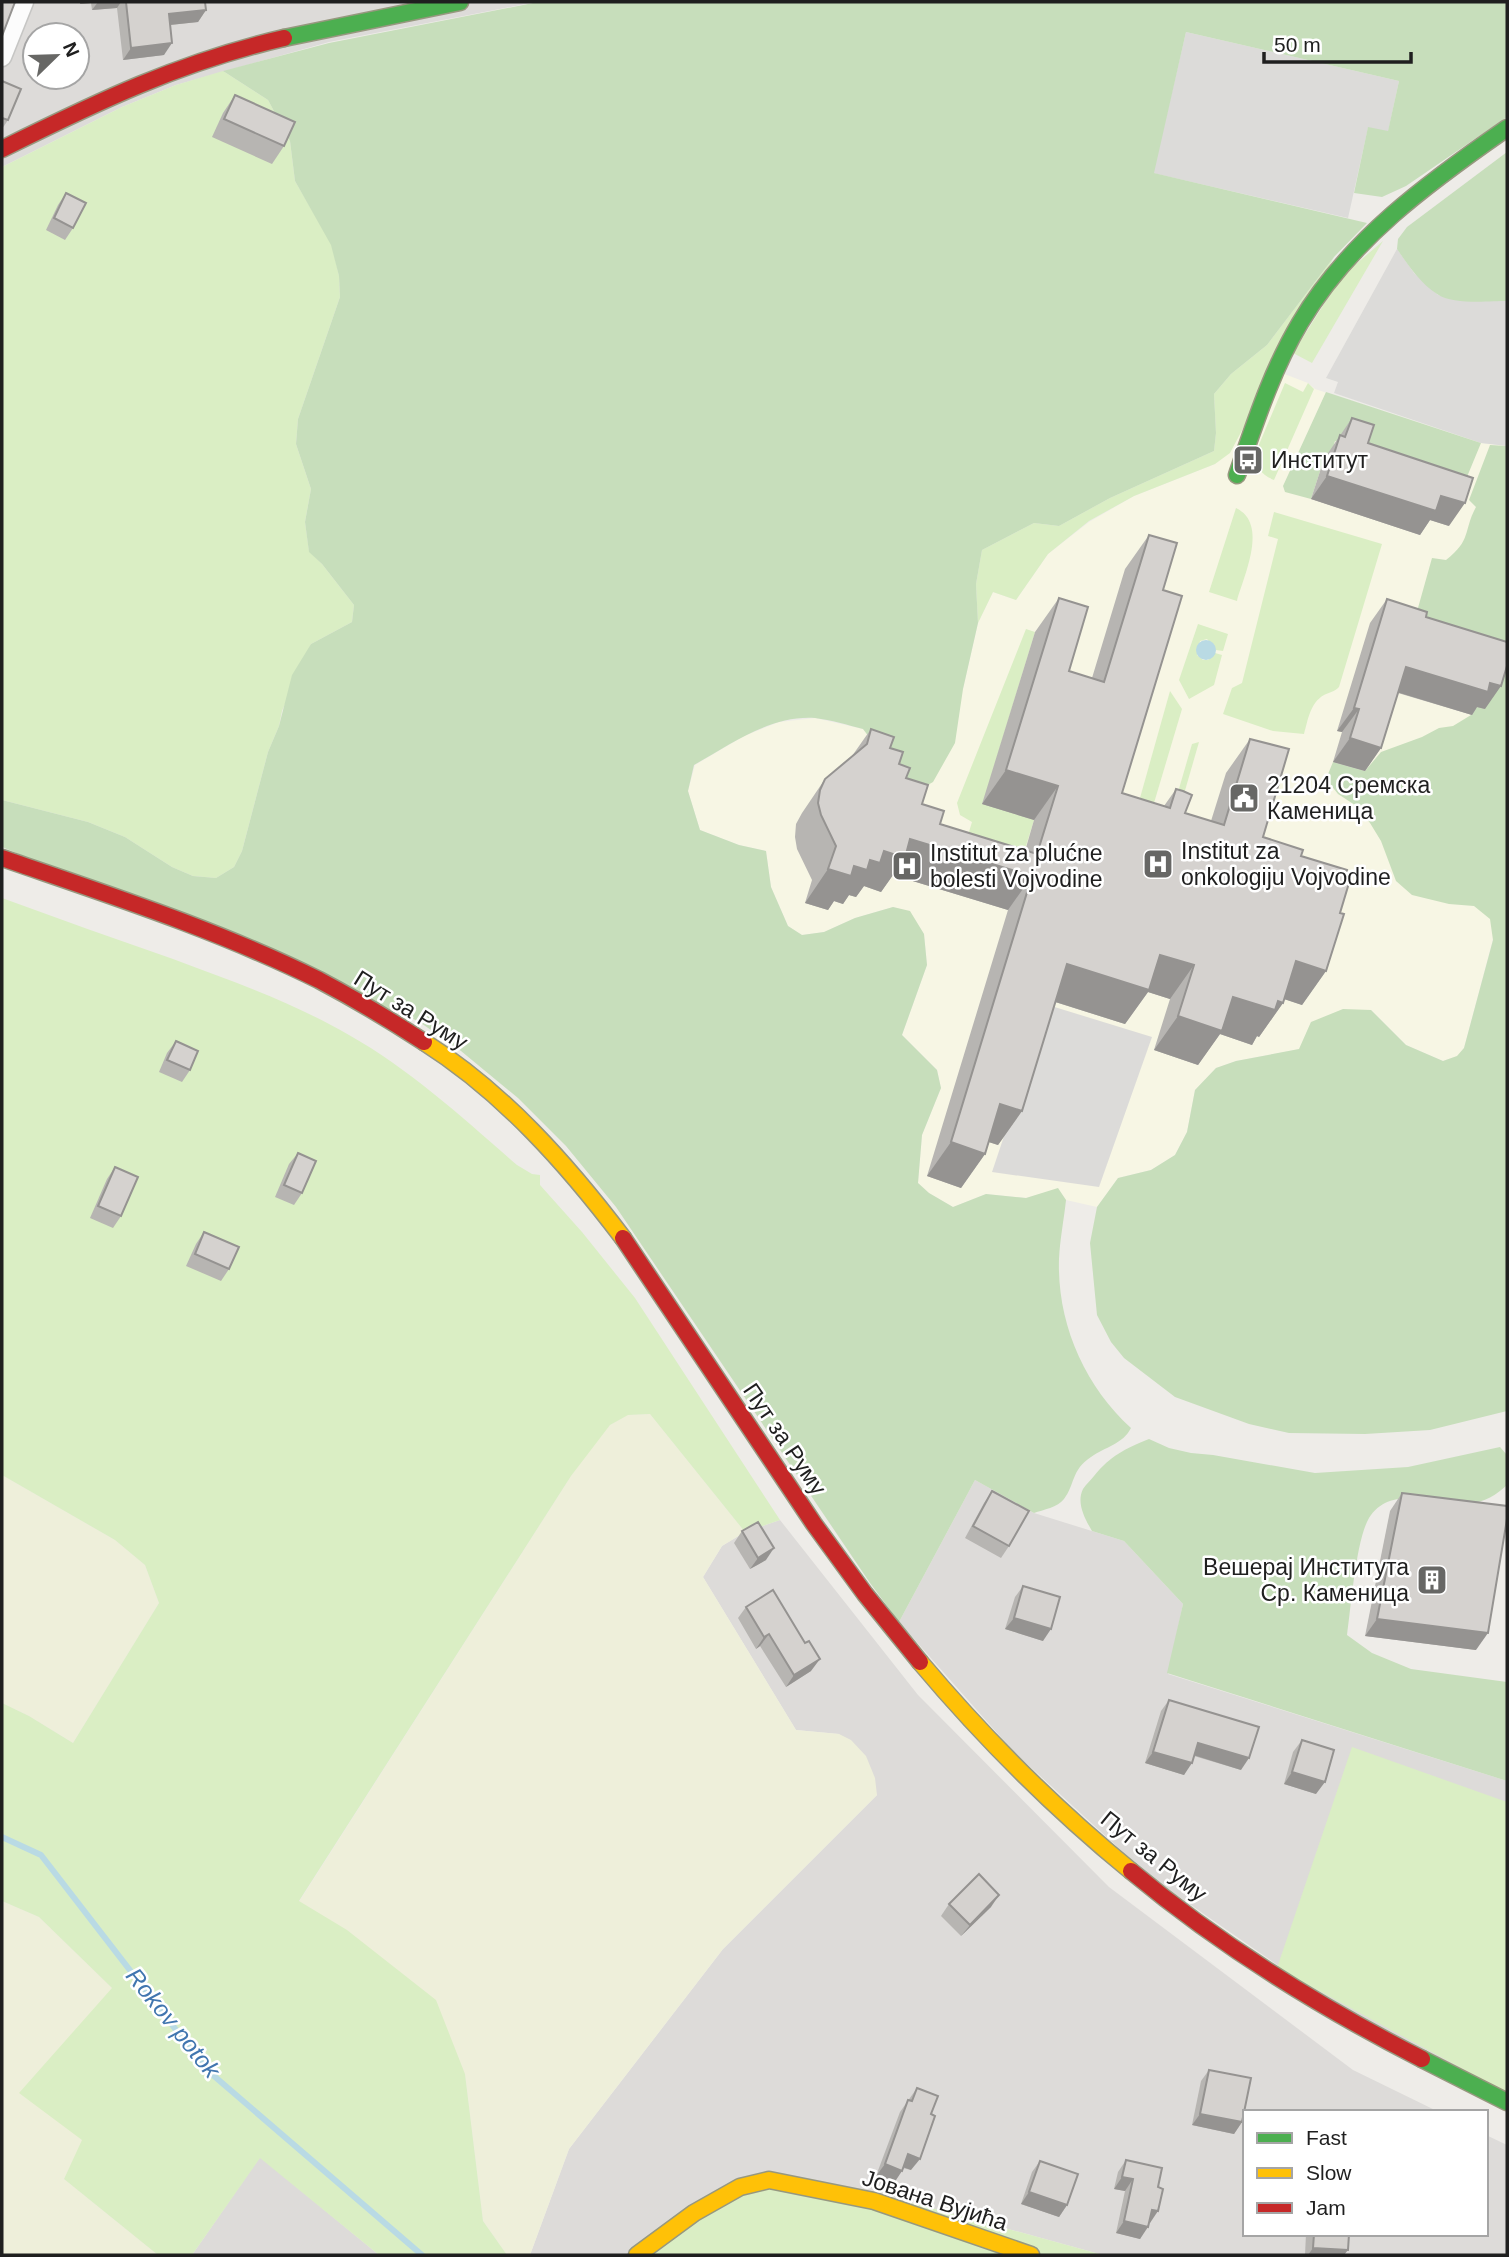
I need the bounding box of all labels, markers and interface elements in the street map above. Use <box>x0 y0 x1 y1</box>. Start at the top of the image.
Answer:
north arrow <box>21 21 91 91</box>
scale bar <box>1264 21 1411 65</box>
text: 50 m <box>1274 33 1321 56</box>
text: N <box>59 39 84 60</box>
bus stop icon: Институт <box>1231 443 1265 477</box>
place label: Институт <box>1271 447 1368 473</box>
place label: 21204 Сремска Каменица <box>1267 772 1430 824</box>
public building icon: 21204 Сремска Каменица <box>1227 781 1261 815</box>
place label: Institut za onkologiju Vojvodine <box>1181 838 1391 890</box>
place label: Institut za plućne bolesti Vojvodine <box>930 840 1103 892</box>
hospital icon: Institut za onkologiju Vojvodine <box>1141 847 1175 881</box>
hospital icon: Institut za plućne bolesti Vojvodine <box>890 849 924 883</box>
street label: Пут за Руму <box>349 965 473 1055</box>
street label: Пут за Руму <box>738 1378 832 1500</box>
place label: Вешерај Института Ср. Каменица <box>1203 1554 1409 1606</box>
building icon: Вешерај Института Ср. Каменица <box>1415 1563 1449 1597</box>
street label: Пут за Руму <box>1096 1805 1213 1907</box>
water label: Rokov potok <box>121 1962 227 2085</box>
legend <box>1243 2110 1488 2236</box>
text: Fast <box>1306 2126 1347 2149</box>
text: Slow <box>1306 2161 1352 2184</box>
street label: Јована Вујића <box>859 2164 1011 2236</box>
text: Jam <box>1306 2196 1346 2219</box>

